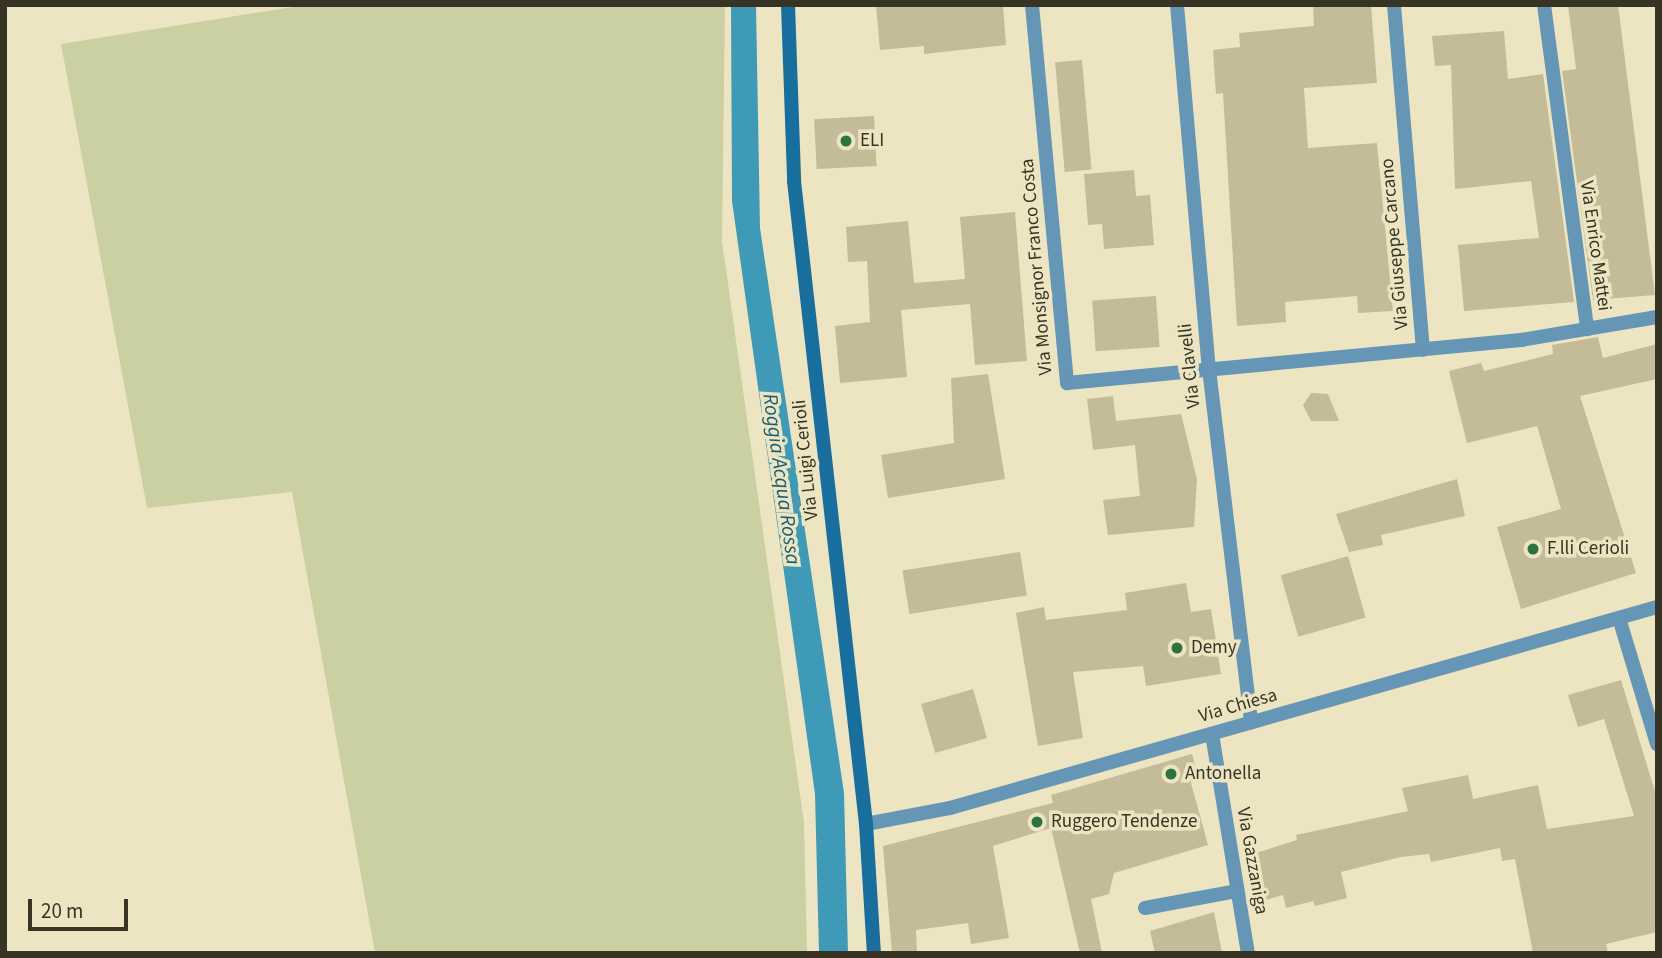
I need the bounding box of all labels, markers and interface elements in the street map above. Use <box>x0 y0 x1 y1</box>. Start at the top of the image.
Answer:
place label: ELI <box>860 130 884 152</box>
marker: ELI <box>838 133 854 149</box>
street label: Via Giuseppe Carcano <box>1376 157 1414 331</box>
street label: Via Monsignor Franco Costa <box>1016 158 1058 376</box>
street label: Via Enrico Mattei <box>1575 179 1615 313</box>
street label: Via Clavelli <box>1174 322 1206 410</box>
water label: Roggia Acqua Rossa <box>758 392 806 566</box>
street label: Via Luigi Cerioli <box>788 398 824 522</box>
place label: F.lli Cerioli <box>1547 538 1629 560</box>
marker: F.lli Cerioli <box>1525 541 1541 557</box>
place label: Demy <box>1191 637 1237 659</box>
marker: Demy <box>1169 640 1185 656</box>
street label: Via Chiesa <box>1196 684 1280 728</box>
place label: Antonella <box>1185 763 1261 785</box>
marker: Antonella <box>1163 766 1179 782</box>
street label: Via Gazzaniga <box>1231 806 1273 916</box>
place label: Ruggero Tendenze <box>1051 811 1197 833</box>
marker: Ruggero Tendenze <box>1029 814 1045 830</box>
scale bar <box>32 884 131 928</box>
text: 20 m <box>41 896 83 926</box>

